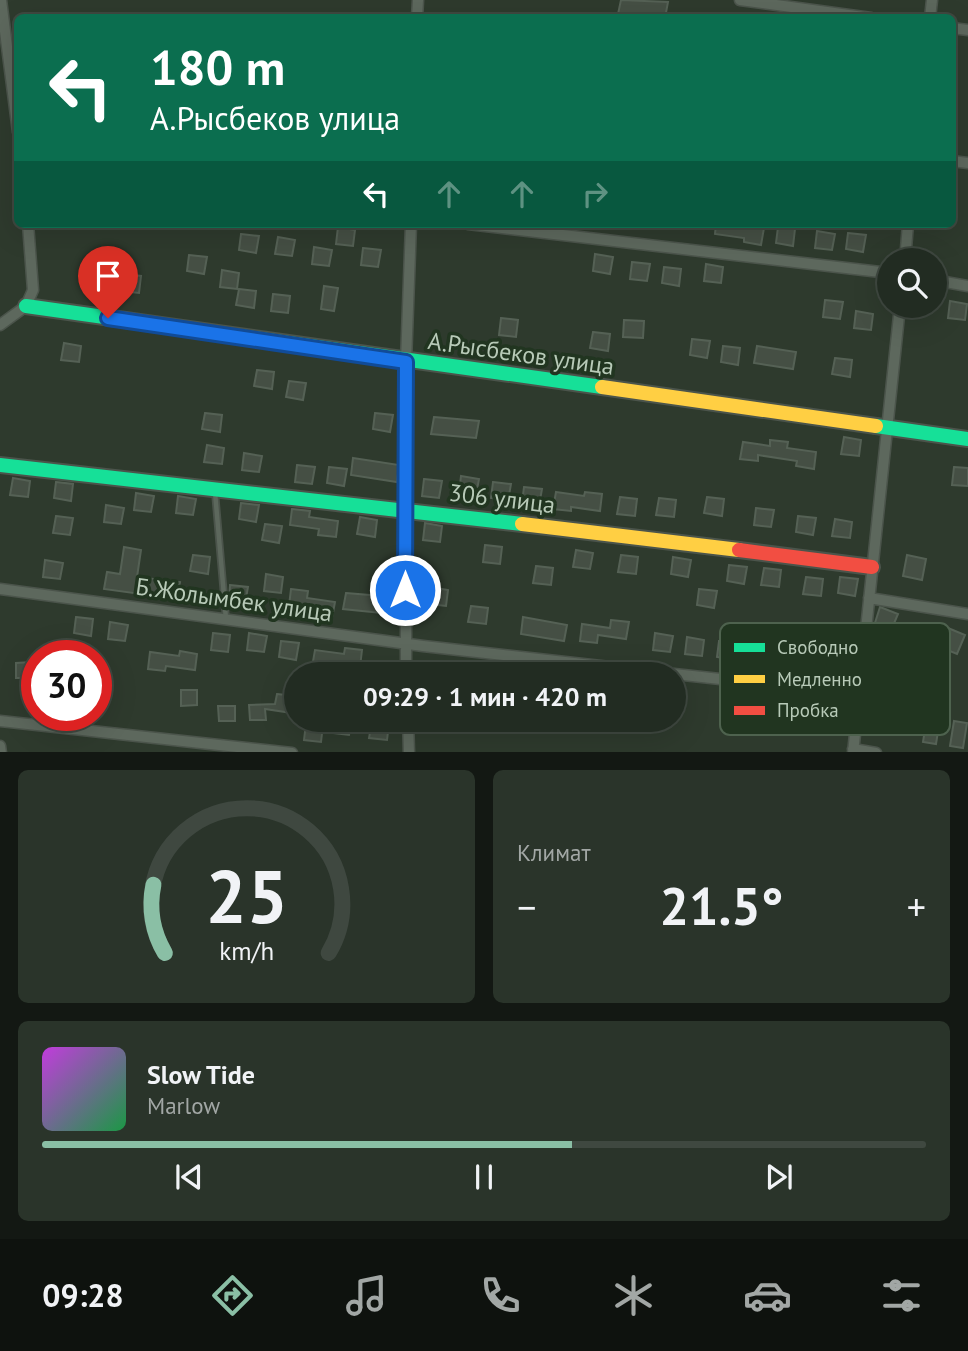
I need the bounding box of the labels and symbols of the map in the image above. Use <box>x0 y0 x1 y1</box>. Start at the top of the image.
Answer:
pin <box>78 246 138 318</box>
street label: А.Рысбеков улица <box>426 325 616 382</box>
street label: 306 улица <box>447 477 557 520</box>
position arrow <box>368 553 442 627</box>
street label: Б.Жолымбек улица <box>134 570 334 629</box>
legend <box>720 623 950 735</box>
text: Свободно <box>777 635 859 659</box>
speed limit sign: 30 <box>21 640 112 731</box>
text: Медленно <box>777 667 862 691</box>
text: Пробка <box>777 698 839 722</box>

